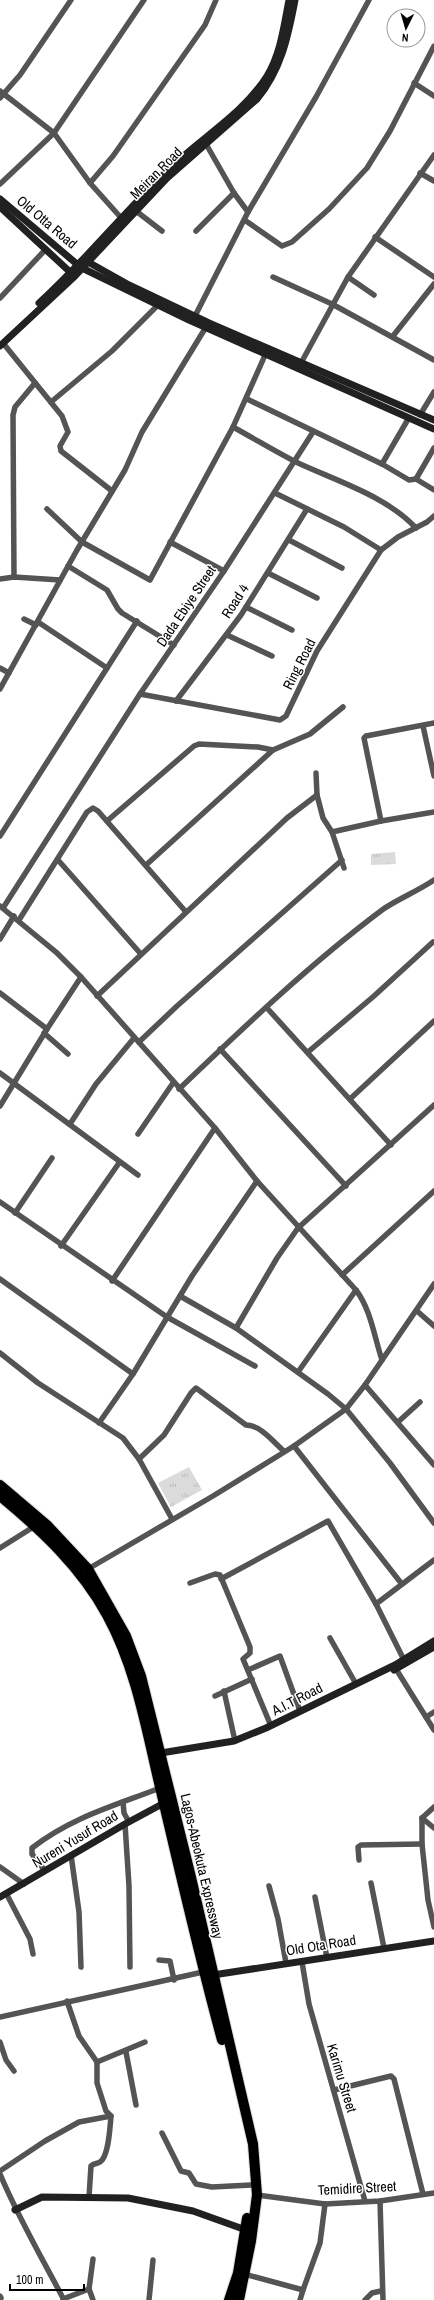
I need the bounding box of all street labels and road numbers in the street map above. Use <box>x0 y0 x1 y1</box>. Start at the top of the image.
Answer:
street label: Meiran Road <box>126 143 186 203</box>
street label: Old Otta Road <box>13 192 81 252</box>
street label: Dada Ebiye Street <box>152 562 220 650</box>
street label: Road 4 <box>217 580 253 621</box>
street label: Ring Road <box>279 635 319 693</box>
street label: A.I.T Road <box>268 1679 325 1720</box>
street label: Lagos-Abeokuta Expressway <box>177 1792 228 1941</box>
street label: Nureni Yusuf Road <box>29 1806 121 1872</box>
street label: Old Ota Road <box>285 1931 357 1959</box>
street label: Karimu Street <box>323 2042 361 2114</box>
street label: Temidire Street <box>317 2177 397 2199</box>

